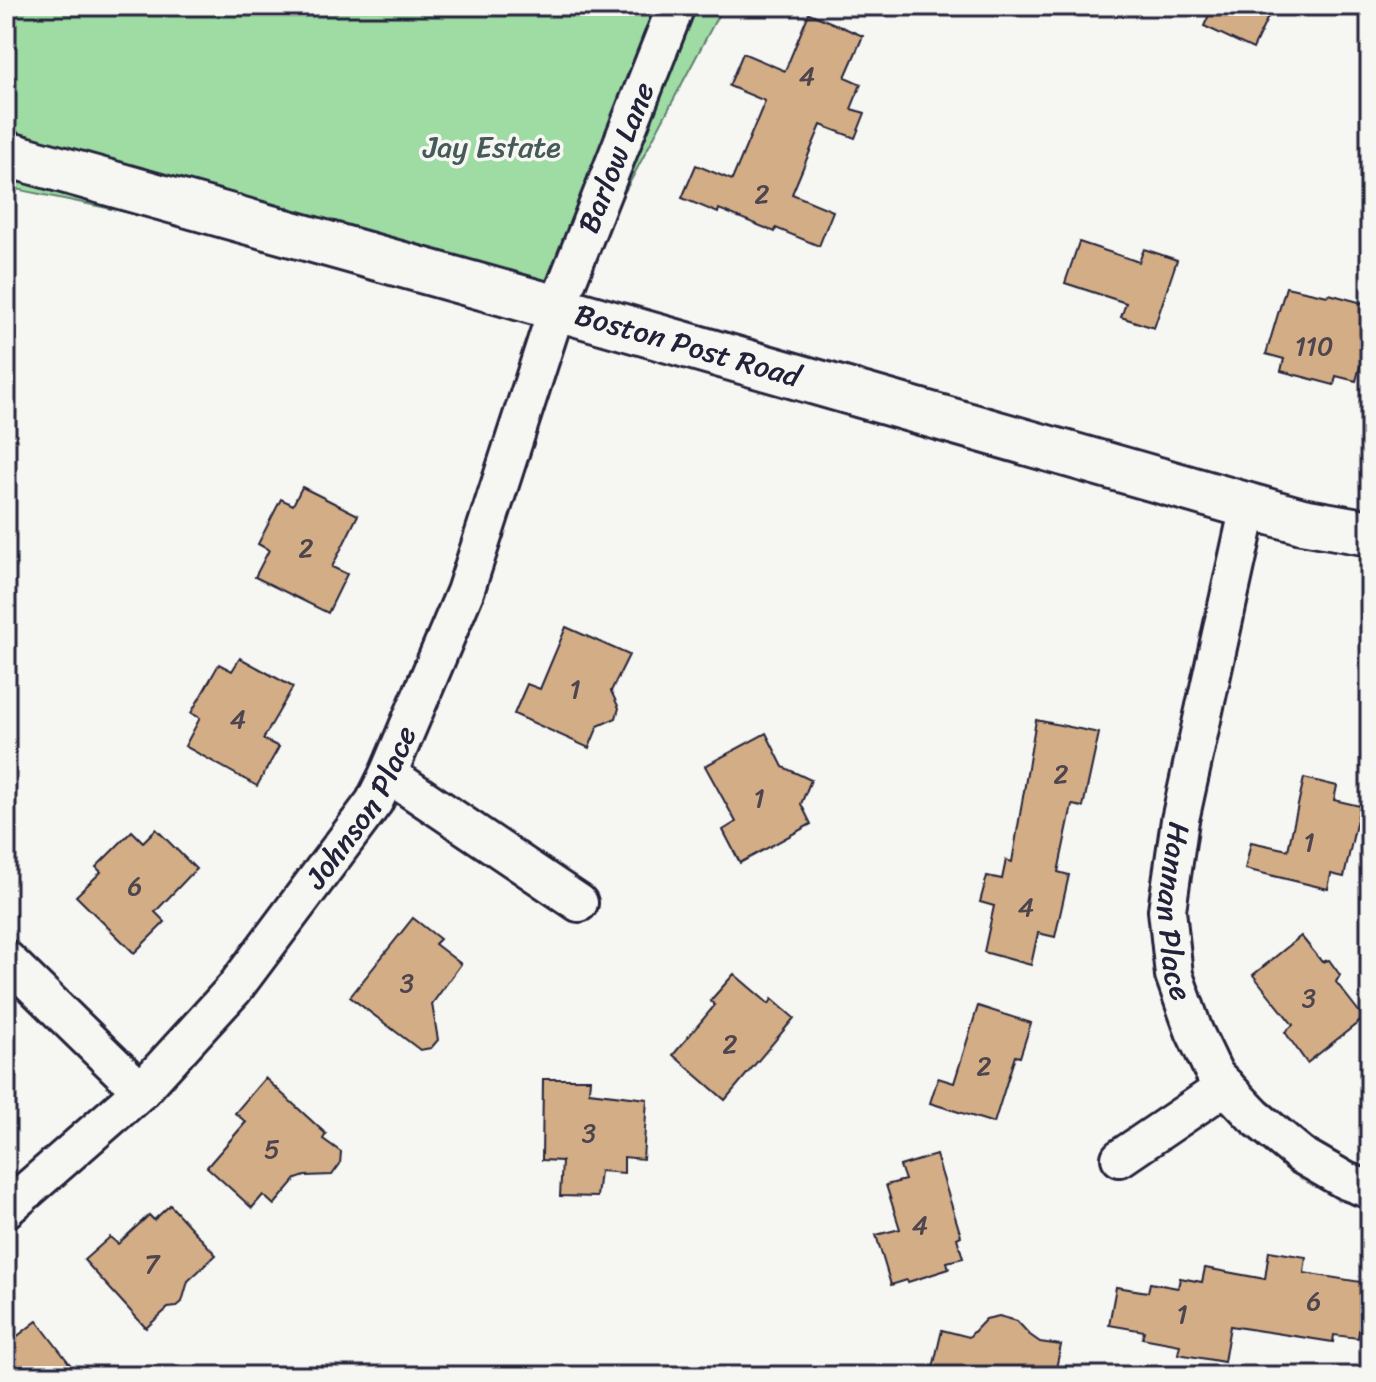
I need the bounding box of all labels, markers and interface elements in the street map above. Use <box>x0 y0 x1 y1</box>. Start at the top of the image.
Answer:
house number: 4 <box>799 53 815 99</box>
street label: Barlow Lane <box>562 74 671 242</box>
park label: Jay Estate <box>422 120 561 174</box>
house number: 2 <box>754 171 770 217</box>
street label: Boston Post Road <box>568 287 809 404</box>
house number: 110 <box>1295 323 1333 369</box>
house number: 2 <box>298 525 314 571</box>
house number: 1 <box>569 666 581 712</box>
house number: 4 <box>230 696 246 742</box>
street label: Johnson Place <box>290 717 432 902</box>
house number: 2 <box>1053 751 1069 797</box>
house number: 1 <box>753 775 765 821</box>
street label: Hannan Place <box>1140 819 1208 1009</box>
house number: 1 <box>1303 819 1315 865</box>
house number: 6 <box>128 863 142 909</box>
house number: 4 <box>1018 884 1034 930</box>
house number: 3 <box>400 960 414 1006</box>
house number: 3 <box>1302 975 1316 1021</box>
house number: 2 <box>722 1021 738 1067</box>
house number: 2 <box>976 1043 992 1089</box>
house number: 3 <box>582 1110 596 1156</box>
house number: 5 <box>264 1126 280 1172</box>
house number: 4 <box>912 1202 928 1248</box>
house number: 7 <box>145 1241 162 1287</box>
house number: 6 <box>1307 1278 1321 1324</box>
house number: 1 <box>1176 1291 1188 1337</box>

